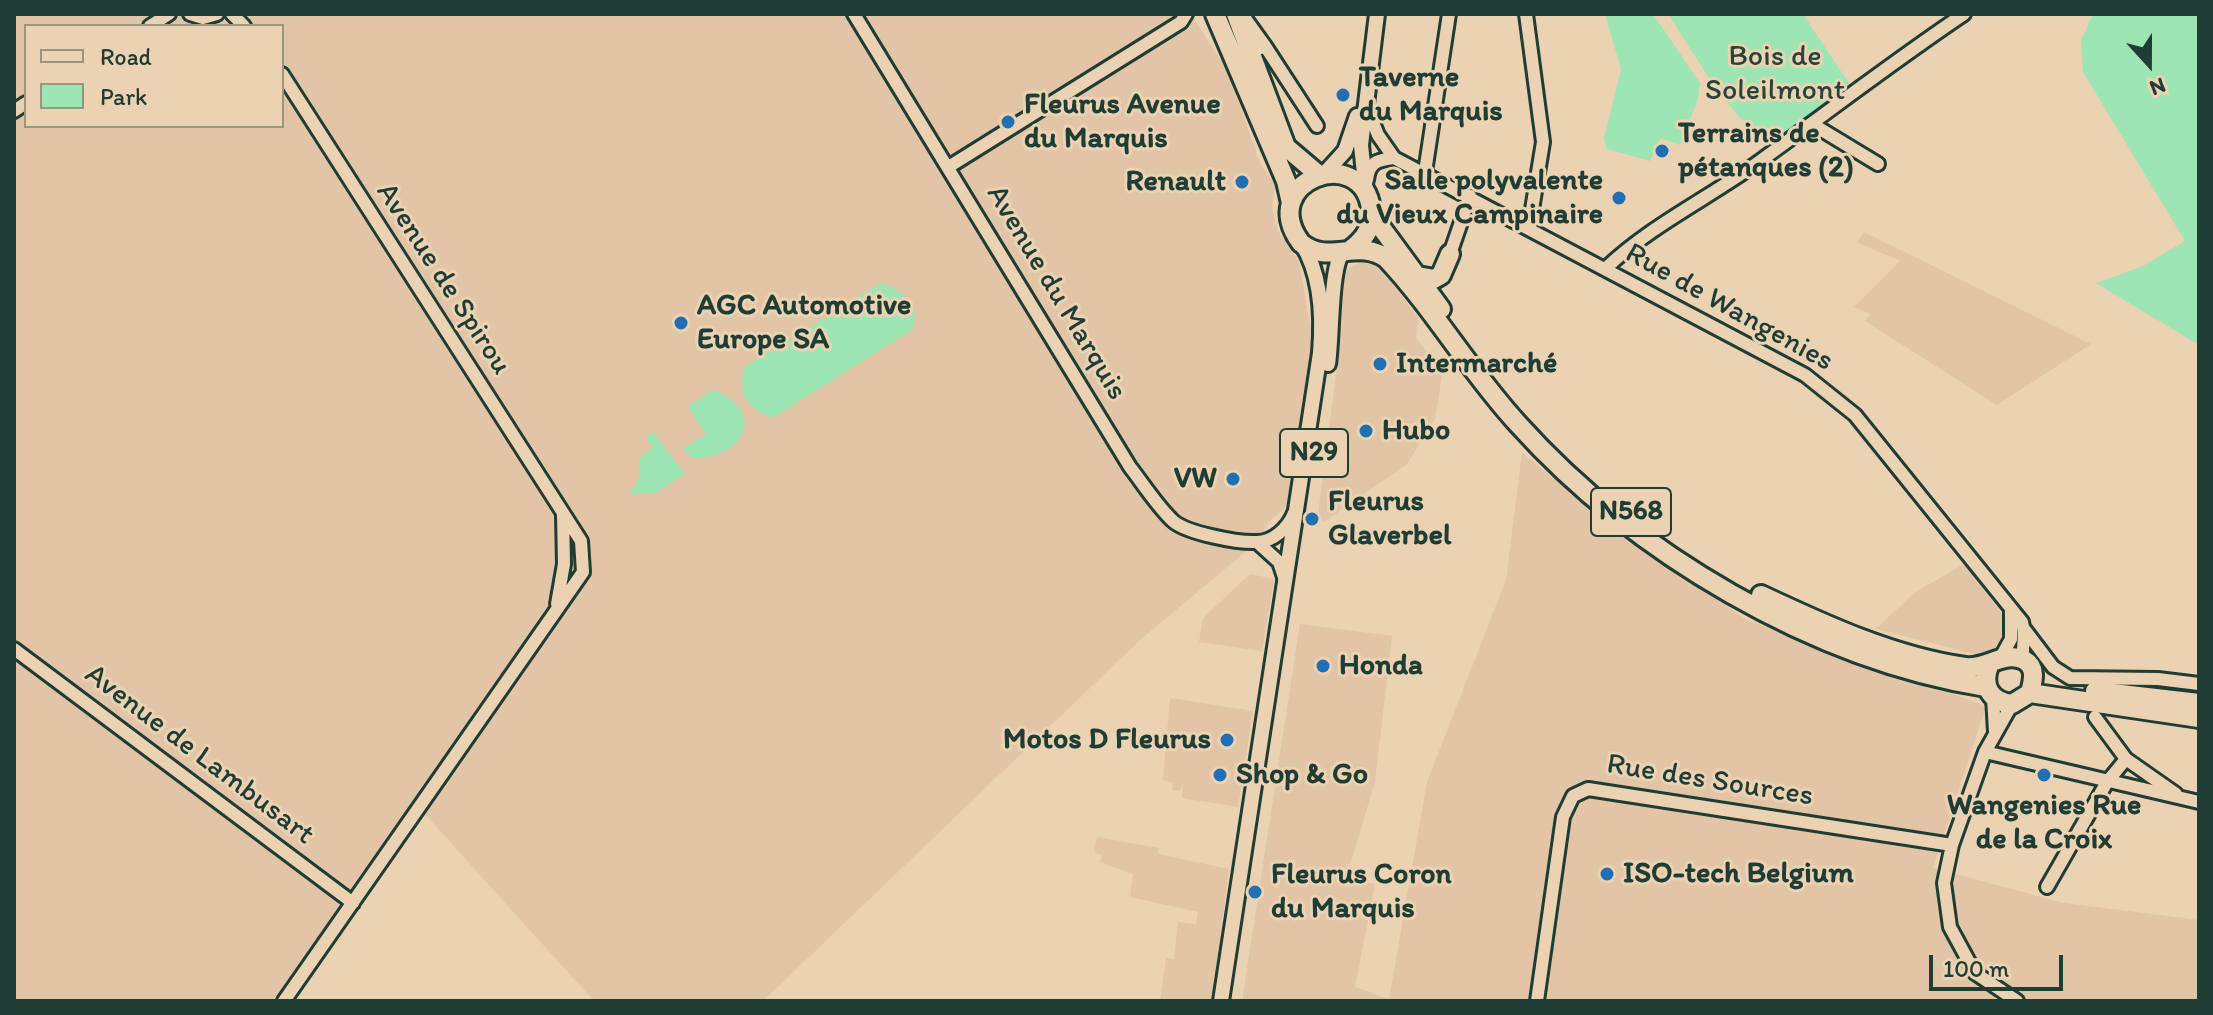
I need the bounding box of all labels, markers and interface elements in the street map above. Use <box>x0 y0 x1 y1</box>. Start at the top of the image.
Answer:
legend <box>24 24 284 128</box>
north arrow <box>2109 24 2189 104</box>
park label: Bois de Soleilmont <box>1705 39 1845 110</box>
text: Road <box>100 42 152 71</box>
place label: Taverne du Marquis <box>1359 60 1503 130</box>
text: N <box>2146 72 2170 102</box>
text: Park <box>100 82 147 111</box>
marker: Taverne du Marquis <box>1334 86 1352 104</box>
place label: Fleurus Avenue du Marquis <box>1024 87 1221 158</box>
marker: Fleurus Avenue du Marquis <box>999 113 1017 131</box>
place label: Terrains de pétanques (2) <box>1678 116 1854 186</box>
marker: Terrains de pétanques (2) <box>1653 142 1671 160</box>
place label: Salle polyvalente du Vieux Campinaire <box>1336 163 1603 234</box>
place label: Renault <box>1126 164 1226 200</box>
marker: Renault <box>1233 173 1251 191</box>
street label: Avenue de Spirou <box>368 176 518 382</box>
street label: Avenue du Marquis <box>978 179 1134 407</box>
marker: Salle polyvalente du Vieux Campinaire <box>1610 189 1628 207</box>
street label: Rue de Wangenies <box>1619 236 1839 380</box>
place label: AGC Automotive Europe SA <box>697 288 911 358</box>
marker: AGC Automotive Europe SA <box>672 314 690 332</box>
place label: Intermarché <box>1396 346 1557 382</box>
marker: Intermarché <box>1371 355 1389 373</box>
place label: Hubo <box>1382 413 1450 449</box>
marker: Hubo <box>1357 422 1375 440</box>
road number: N29 <box>1280 429 1348 477</box>
place label: VW <box>1174 461 1217 497</box>
marker: VW <box>1224 470 1242 488</box>
place label: Fleurus Glaverbel <box>1328 484 1451 554</box>
road number: N568 <box>1591 488 1671 536</box>
marker: Fleurus Glaverbel <box>1303 510 1321 528</box>
place label: Honda <box>1339 648 1423 684</box>
street label: Avenue de Lambusart <box>77 657 321 853</box>
marker: Honda <box>1314 657 1332 675</box>
place label: Motos D Fleurus <box>1003 722 1211 758</box>
marker: Motos D Fleurus <box>1218 731 1236 749</box>
street label: Rue des Sources <box>1604 747 1816 815</box>
place label: Shop & Go <box>1236 757 1368 793</box>
marker: Shop & Go <box>1211 766 1229 784</box>
marker: Wangenies Rue de la Croix <box>2035 766 2053 784</box>
place label: Wangenies Rue de la Croix <box>1947 788 2141 858</box>
place label: ISO-tech Belgium <box>1623 856 1854 892</box>
place label: Fleurus Coron du Marquis <box>1271 857 1452 928</box>
marker: ISO-tech Belgium <box>1598 865 1616 883</box>
marker: Fleurus Coron du Marquis <box>1246 883 1264 901</box>
scale bar <box>1933 939 2067 989</box>
text: 100 m <box>1943 954 2009 983</box>

